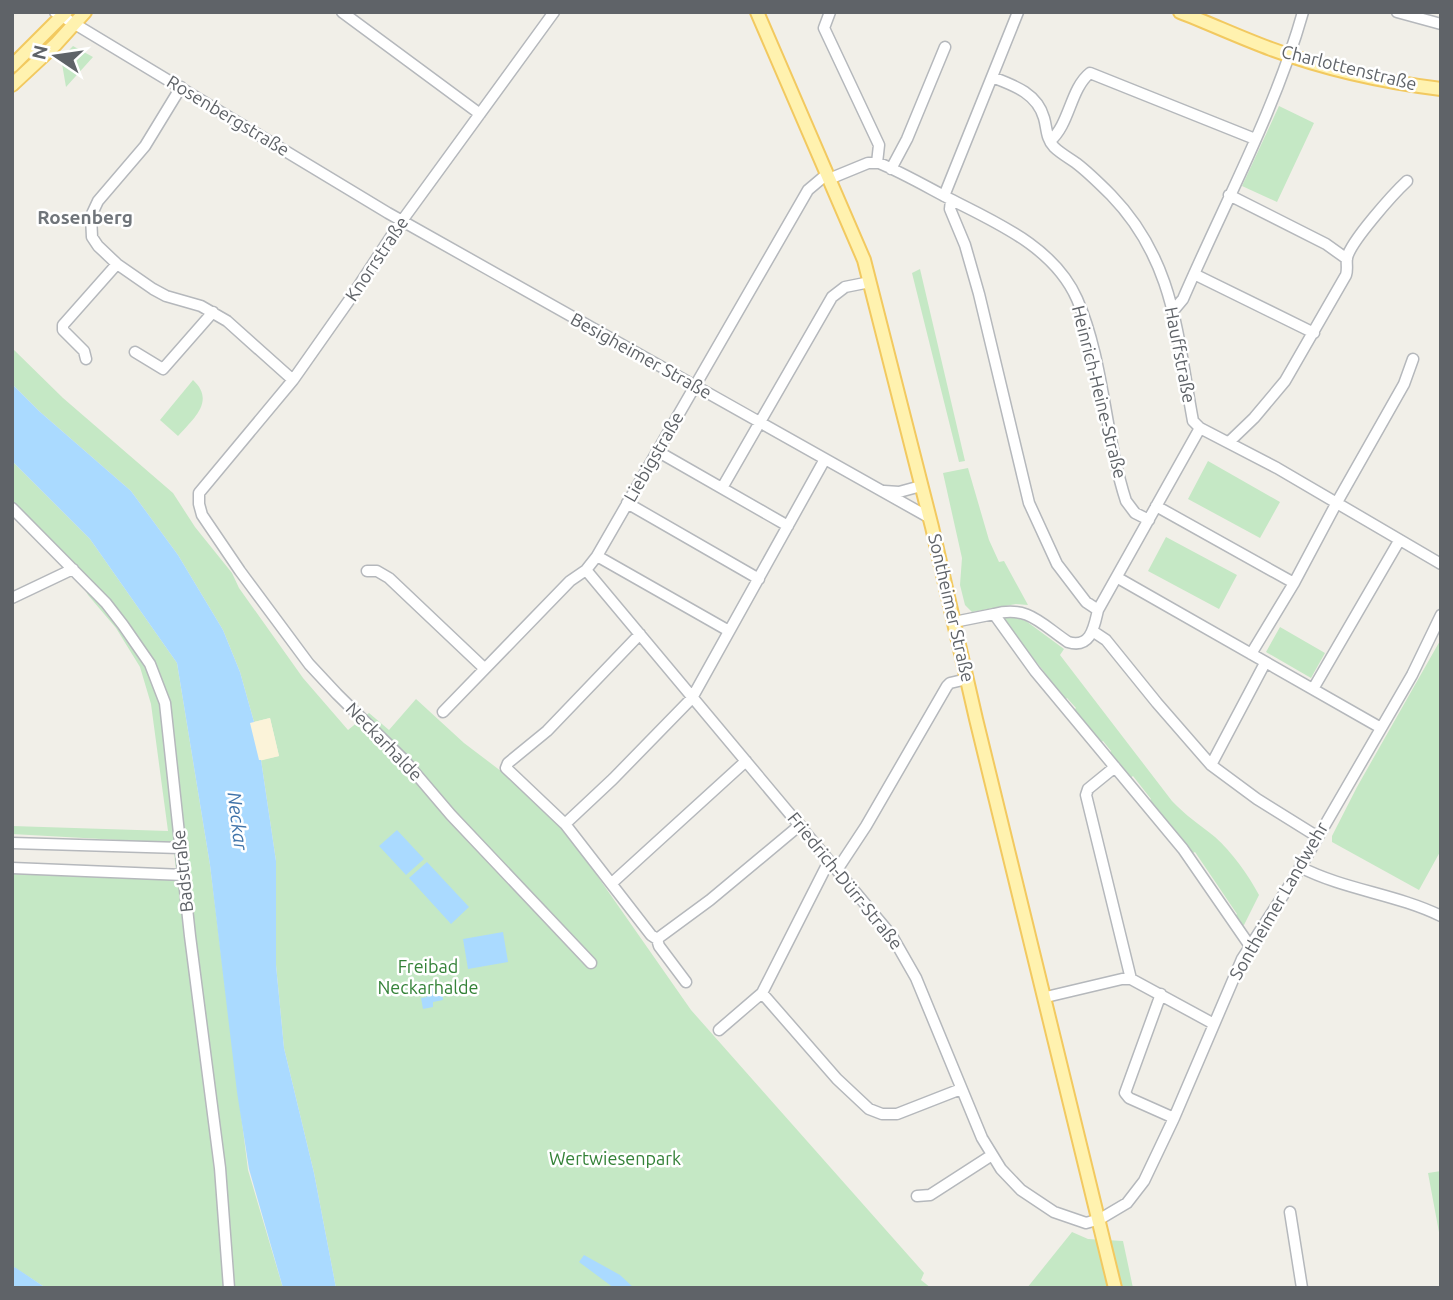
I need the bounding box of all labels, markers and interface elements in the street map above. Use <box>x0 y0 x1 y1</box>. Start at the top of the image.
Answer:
north arrow <box>21 21 91 91</box>
street label: Charlottenstraße <box>1280 41 1419 94</box>
text: N <box>27 43 52 62</box>
street label: Rosenbergstraße <box>164 71 293 160</box>
district label: Rosenberg <box>37 206 133 228</box>
street label: Knorrstraße <box>341 213 412 304</box>
street label: Heinrich-Heine-Straße <box>1069 303 1131 480</box>
street label: Hauffstraße <box>1162 305 1200 405</box>
street label: Besigheimer Straße <box>567 308 716 402</box>
street label: Liebigstraße <box>619 408 687 505</box>
street label: Sontheimer Straße <box>925 532 979 684</box>
street label: Neckarhalde <box>342 698 427 785</box>
water label: Neckar <box>224 791 253 852</box>
street label: Friedrich-Dürr-Straße <box>784 808 907 953</box>
street label: Sontheimer Landwehr <box>1225 818 1332 983</box>
street label: Badstraße <box>168 829 196 913</box>
park label: Freibad Neckarhalde <box>377 956 479 997</box>
park label: Wertwiesenpark <box>549 1148 681 1168</box>

